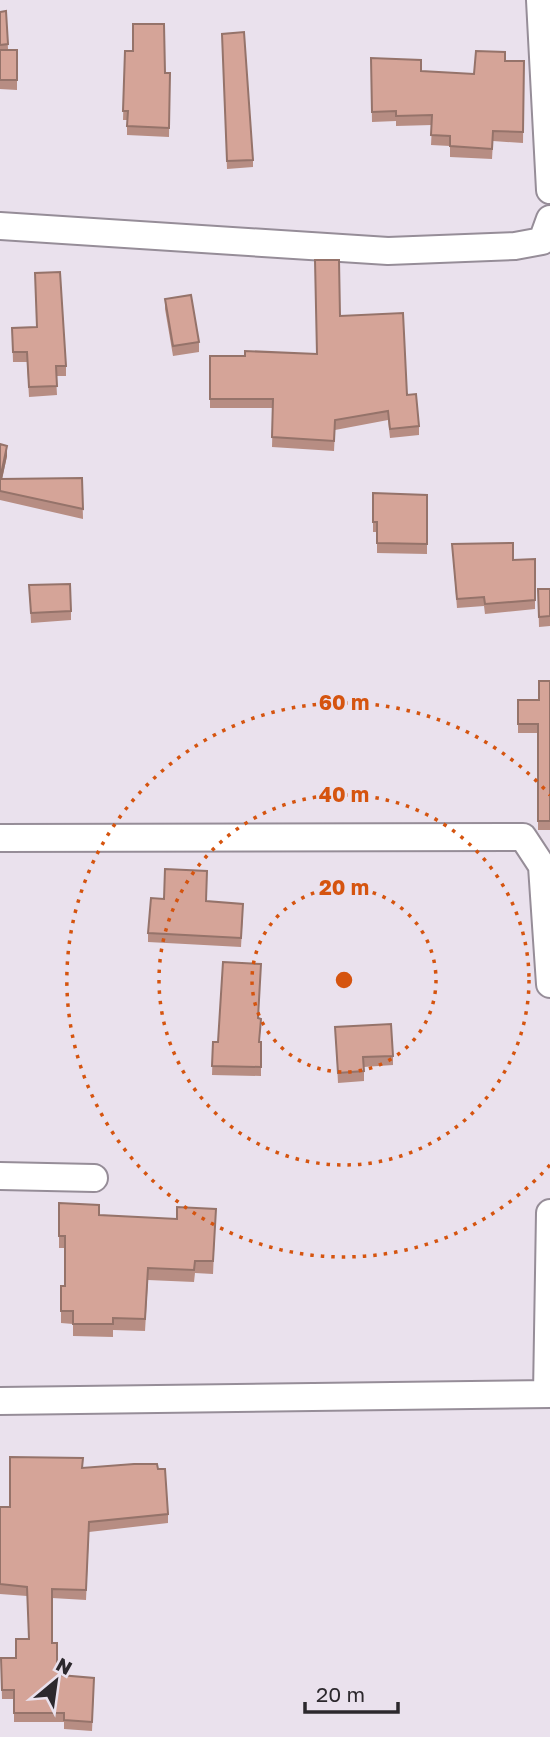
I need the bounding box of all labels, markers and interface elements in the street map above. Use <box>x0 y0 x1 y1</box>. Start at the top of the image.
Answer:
text: 60 m <box>319 689 369 715</box>
text: 40 m <box>319 781 369 807</box>
text: 20 m <box>319 874 369 900</box>
centre of rings <box>332 968 356 992</box>
north arrow <box>21 1646 91 1716</box>
text: N <box>53 1652 76 1679</box>
scale bar <box>305 1670 398 1714</box>
text: 20 m <box>316 1681 365 1707</box>

